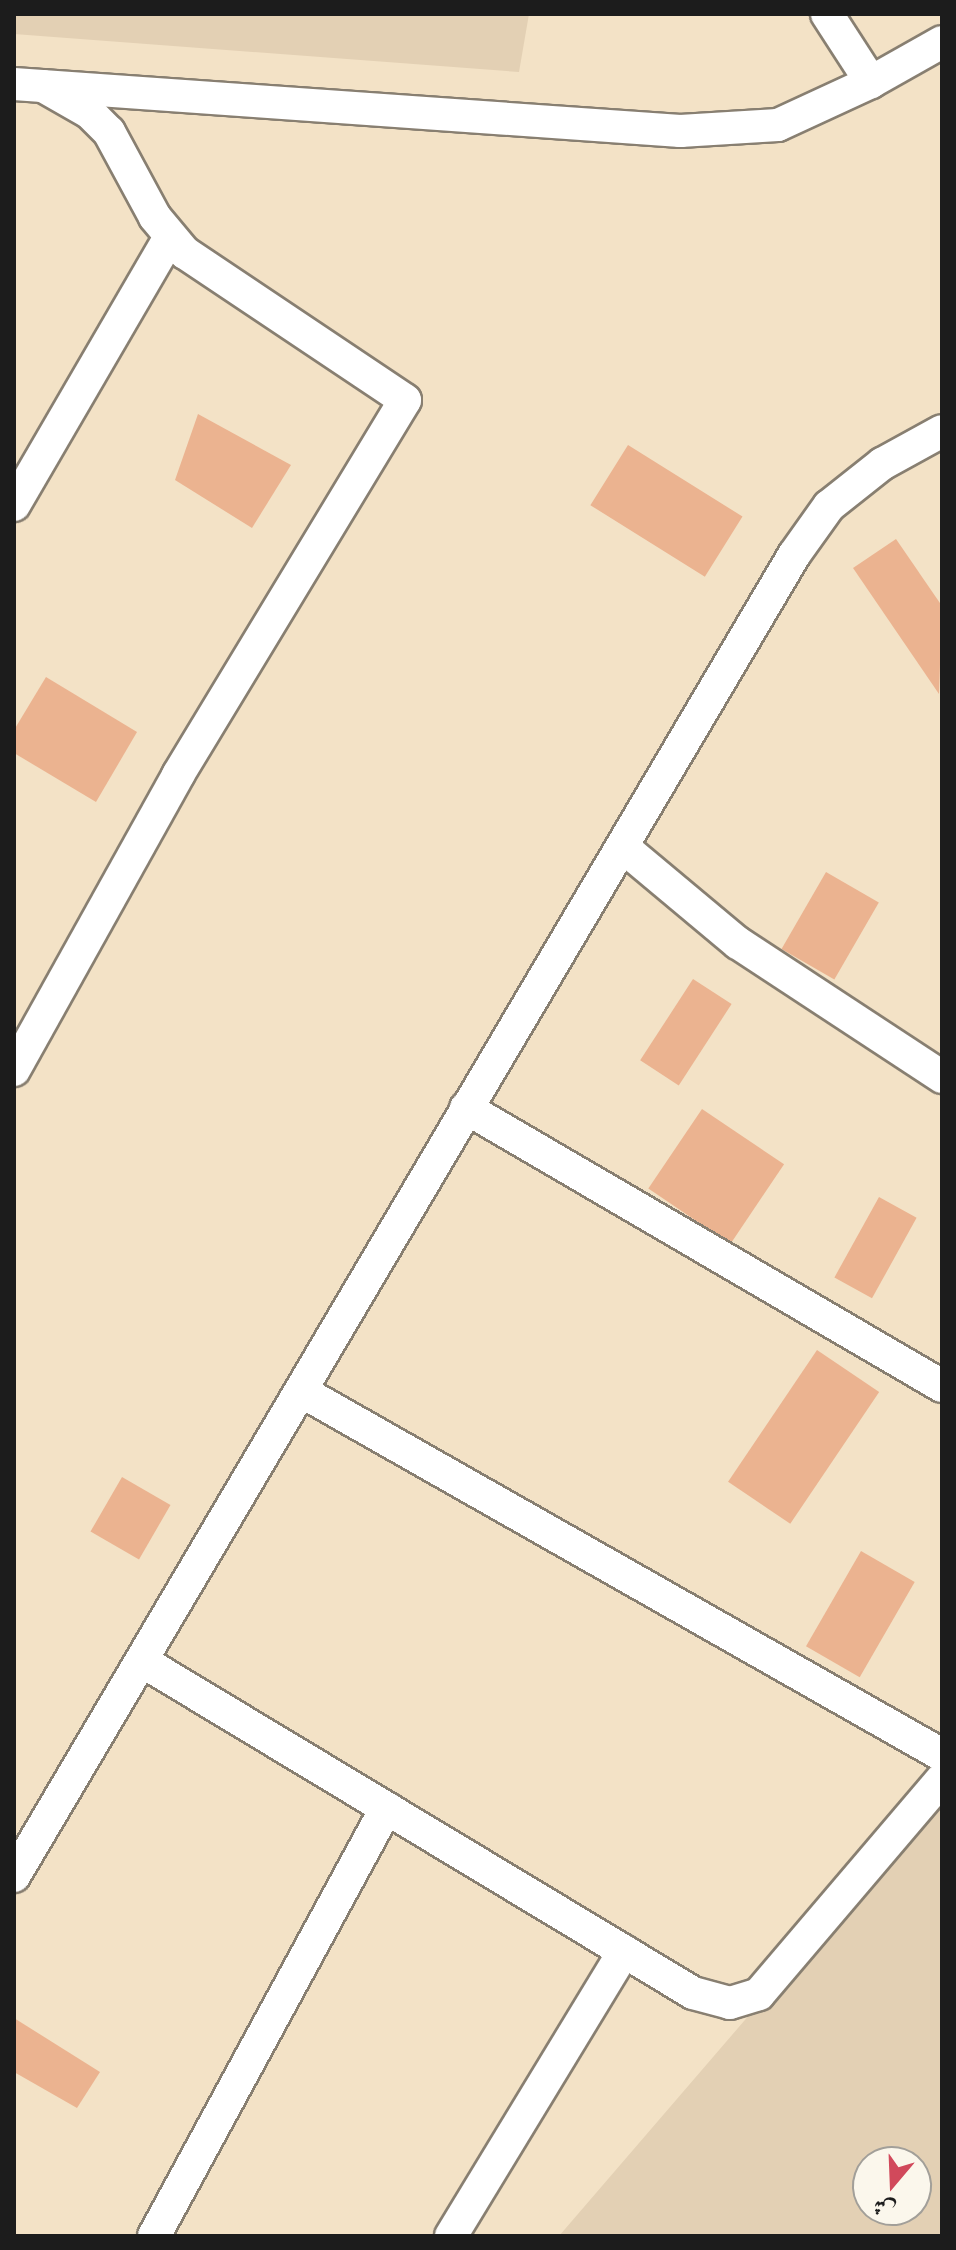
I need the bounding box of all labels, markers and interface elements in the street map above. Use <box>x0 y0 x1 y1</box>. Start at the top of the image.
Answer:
north arrow <box>852 2146 932 2226</box>
text: ش <box>870 2190 900 2224</box>

